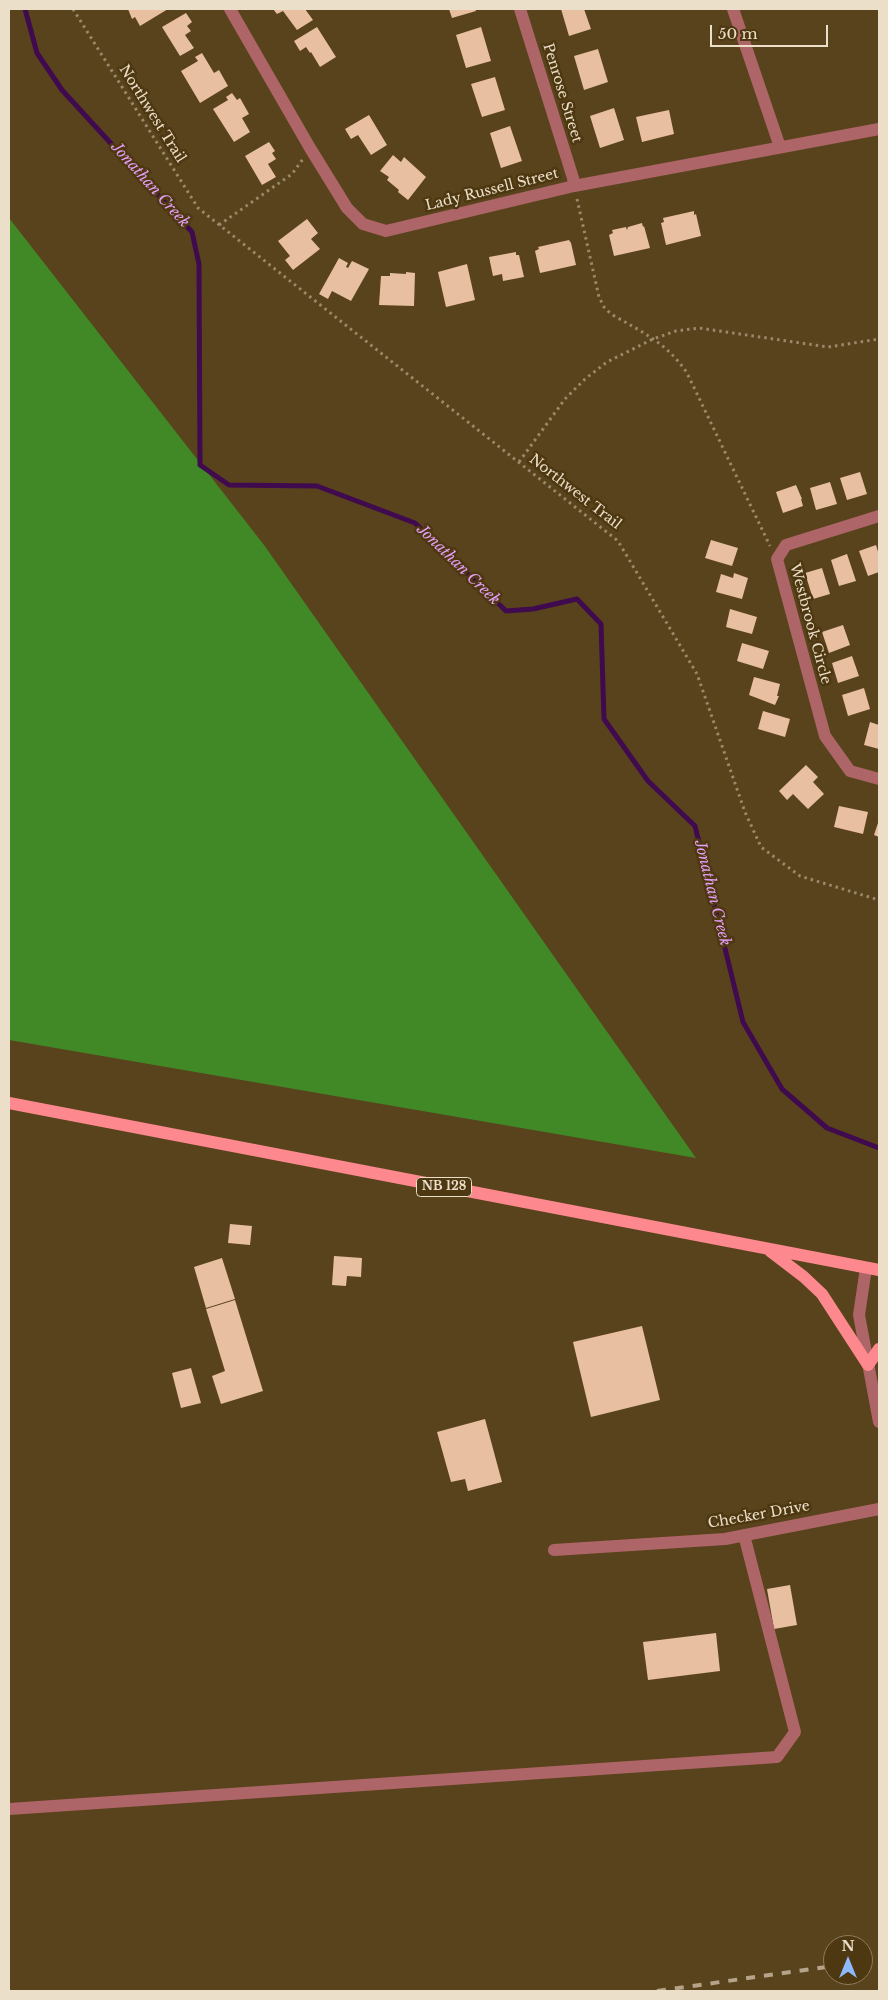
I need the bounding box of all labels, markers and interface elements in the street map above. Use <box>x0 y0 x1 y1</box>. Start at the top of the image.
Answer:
scale bar <box>713 15 830 47</box>
text: 50 m <box>718 24 758 43</box>
street label: Penrose Street <box>539 41 585 145</box>
street label: Northwest Trail <box>115 62 189 166</box>
water label: Jonathan Creek <box>107 139 193 231</box>
street label: Lady Russell Street <box>424 165 560 215</box>
street label: Northwest Trail <box>526 451 624 533</box>
water label: Jonathan Creek <box>413 521 503 609</box>
street label: Westbrook Circle <box>786 562 834 686</box>
water label: Jonathan Creek <box>690 838 734 948</box>
road number: NB 128 <box>416 1178 472 1196</box>
street label: Checker Drive <box>707 1498 811 1532</box>
north arrow <box>823 1935 873 1985</box>
text: N <box>841 1937 855 1955</box>

